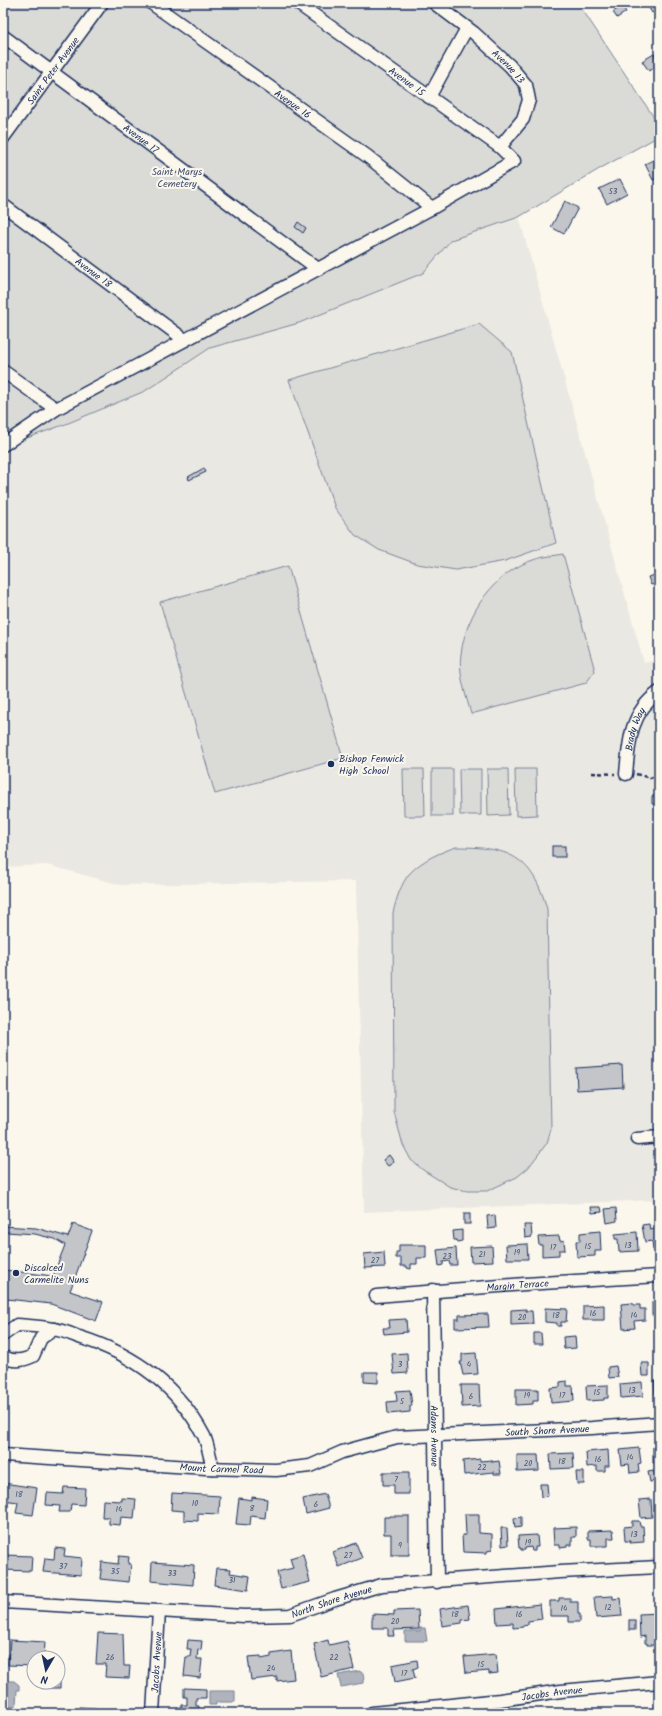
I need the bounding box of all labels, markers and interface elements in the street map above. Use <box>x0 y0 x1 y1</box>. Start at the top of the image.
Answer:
street label: Saint Peter Avenue <box>23 33 84 108</box>
street label: Avenue 13 <box>488 46 529 88</box>
street label: Avenue 15 <box>385 63 429 101</box>
street label: Avenue 16 <box>271 86 314 123</box>
street label: Avenue 17 <box>119 120 162 158</box>
park label: Saint Marys Cemetery <box>152 164 203 192</box>
house number: 53 <box>609 185 618 198</box>
street label: Avenue 18 <box>71 254 116 293</box>
street label: Brady Way <box>621 704 650 752</box>
place label: Bishop Fenwick High School <box>339 751 404 779</box>
marker: Bishop Fenwick High School <box>326 759 336 769</box>
house number: 13 <box>624 1239 632 1252</box>
house number: 15 <box>585 1240 592 1253</box>
house number: 17 <box>550 1241 556 1254</box>
house number: 19 <box>514 1246 520 1259</box>
house number: 21 <box>478 1248 486 1261</box>
house number: 23 <box>442 1250 452 1263</box>
house number: 27 <box>371 1254 379 1267</box>
place label: Discalced Carmelite Nuns <box>24 1260 90 1288</box>
marker: Discalced Carmelite Nuns <box>11 1268 21 1278</box>
street label: Margin Terrace <box>486 1276 550 1296</box>
house number: 16 <box>590 1307 596 1320</box>
house number: 18 <box>552 1309 560 1322</box>
house number: 14 <box>631 1309 638 1322</box>
house number: 20 <box>518 1311 526 1324</box>
house number: 3 <box>398 1358 403 1371</box>
house number: 4 <box>467 1358 472 1371</box>
house number: 13 <box>628 1384 636 1397</box>
house number: 15 <box>594 1386 601 1399</box>
house number: 19 <box>524 1389 530 1402</box>
house number: 17 <box>559 1389 565 1402</box>
house number: 6 <box>469 1390 473 1403</box>
house number: 5 <box>400 1395 405 1408</box>
street label: Adams Avenue <box>426 1405 442 1467</box>
street label: South Shore Avenue <box>505 1421 590 1441</box>
house number: 14 <box>627 1451 634 1464</box>
house number: 16 <box>595 1453 601 1466</box>
house number: 18 <box>558 1455 566 1468</box>
house number: 20 <box>524 1457 532 1470</box>
street label: Mount Carmel Road <box>179 1459 265 1479</box>
house number: 22 <box>477 1461 487 1474</box>
house number: 7 <box>394 1473 398 1486</box>
house number: 18 <box>15 1488 23 1501</box>
house number: 10 <box>192 1497 198 1510</box>
house number: 6 <box>314 1498 318 1511</box>
house number: 8 <box>250 1502 255 1515</box>
house number: 14 <box>116 1503 123 1516</box>
house number: 13 <box>630 1528 638 1541</box>
house number: 19 <box>525 1536 531 1549</box>
house number: 9 <box>398 1539 402 1552</box>
house number: 27 <box>344 1549 352 1562</box>
house number: 37 <box>59 1560 67 1573</box>
house number: 35 <box>111 1565 120 1578</box>
house number: 33 <box>167 1567 177 1580</box>
house number: 31 <box>228 1574 236 1587</box>
street label: North Shore Avenue <box>289 1581 374 1623</box>
house number: 12 <box>604 1601 612 1614</box>
house number: 14 <box>561 1602 568 1615</box>
house number: 18 <box>451 1608 459 1621</box>
house number: 16 <box>516 1608 522 1621</box>
house number: 20 <box>391 1615 399 1628</box>
street label: Jacobs Avenue <box>147 1631 167 1693</box>
north arrow <box>26 1650 66 1690</box>
house number: 26 <box>105 1651 115 1664</box>
house number: 22 <box>329 1651 339 1664</box>
house number: 15 <box>478 1658 485 1671</box>
house number: 24 <box>266 1662 276 1675</box>
house number: 17 <box>401 1667 407 1680</box>
text: N <box>40 1669 49 1688</box>
street label: Jacobs Avenue <box>520 1682 584 1706</box>

